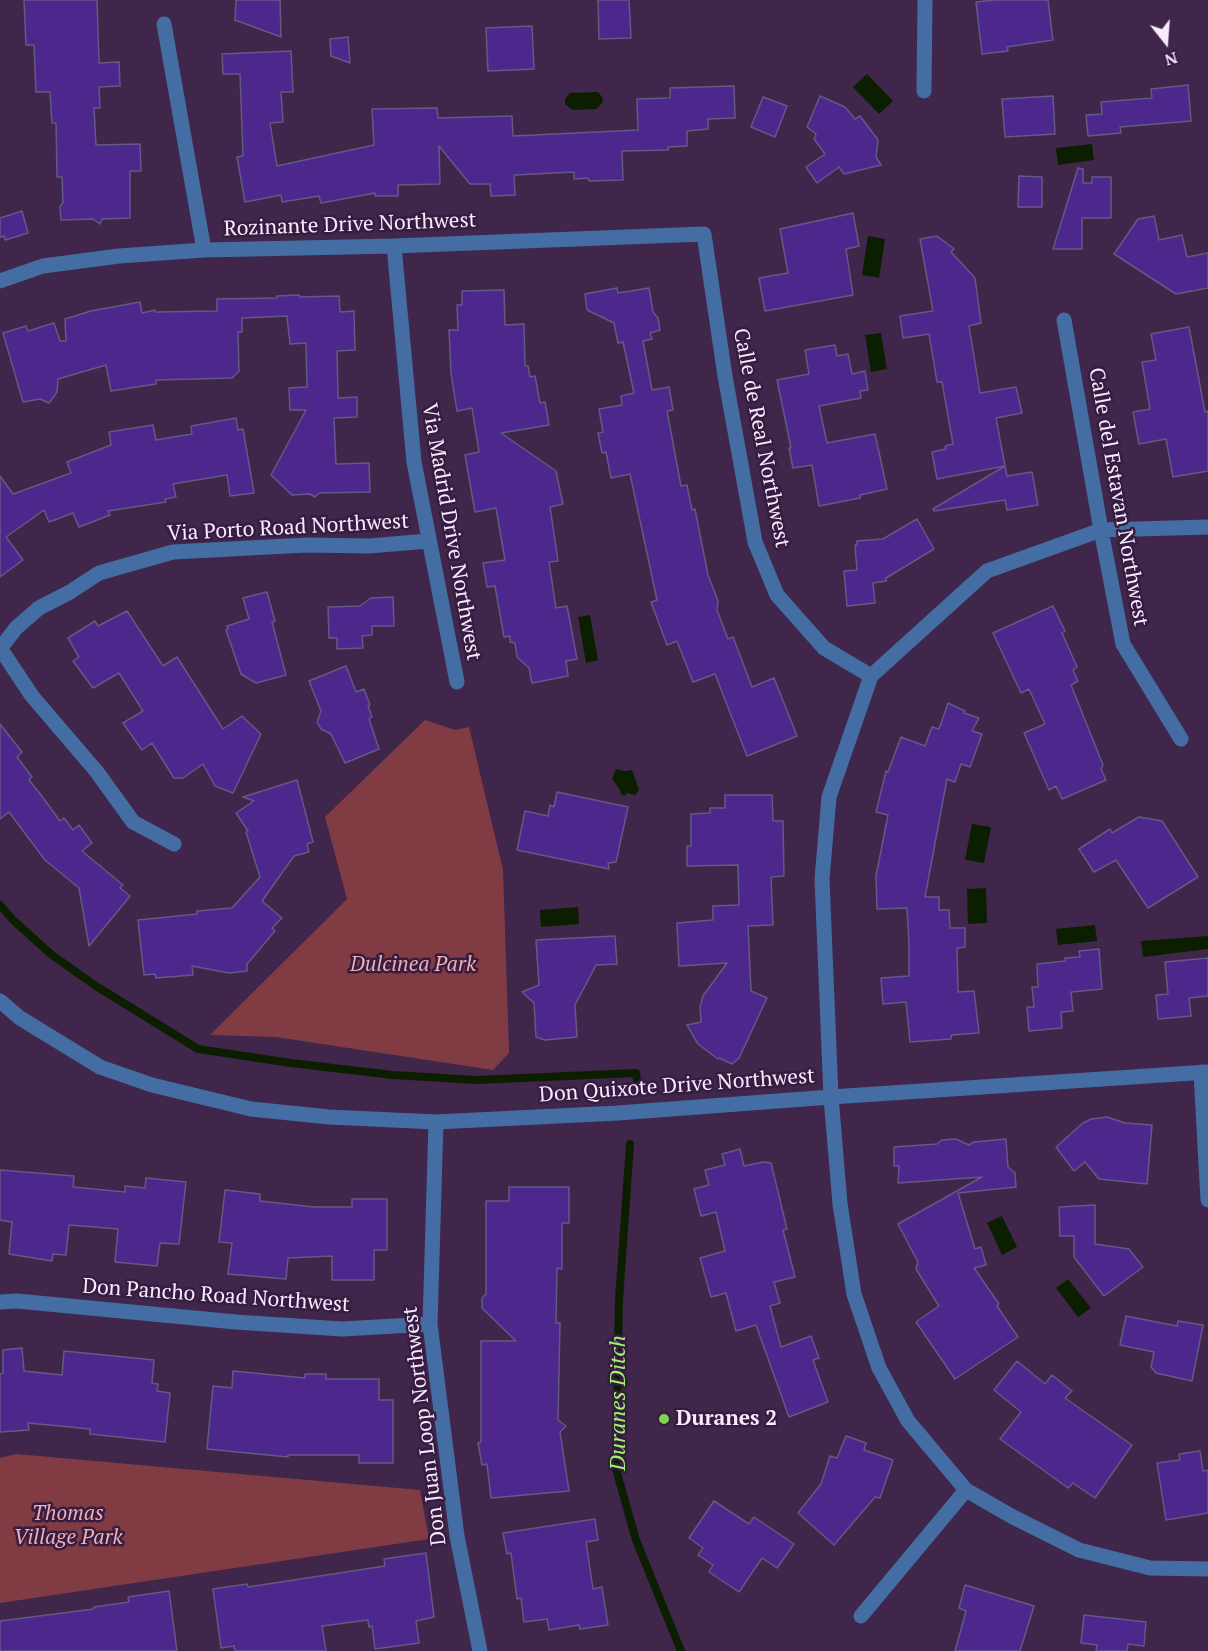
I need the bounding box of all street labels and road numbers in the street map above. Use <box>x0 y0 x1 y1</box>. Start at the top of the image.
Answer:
street label: Rozinante Drive Northwest <box>223 208 477 242</box>
street label: Calle de Real Northwest <box>727 326 795 550</box>
street label: Calle del Estavan Northwest <box>1083 366 1153 628</box>
street label: Via Madrid Drive Northwest <box>416 401 486 663</box>
street label: Via Porto Road Northwest <box>166 509 410 547</box>
street label: Don Quixote Drive Northwest <box>538 1064 816 1108</box>
street label: Don Pancho Road Northwest <box>81 1274 351 1318</box>
street label: Don Juan Loop Northwest <box>398 1305 452 1547</box>

